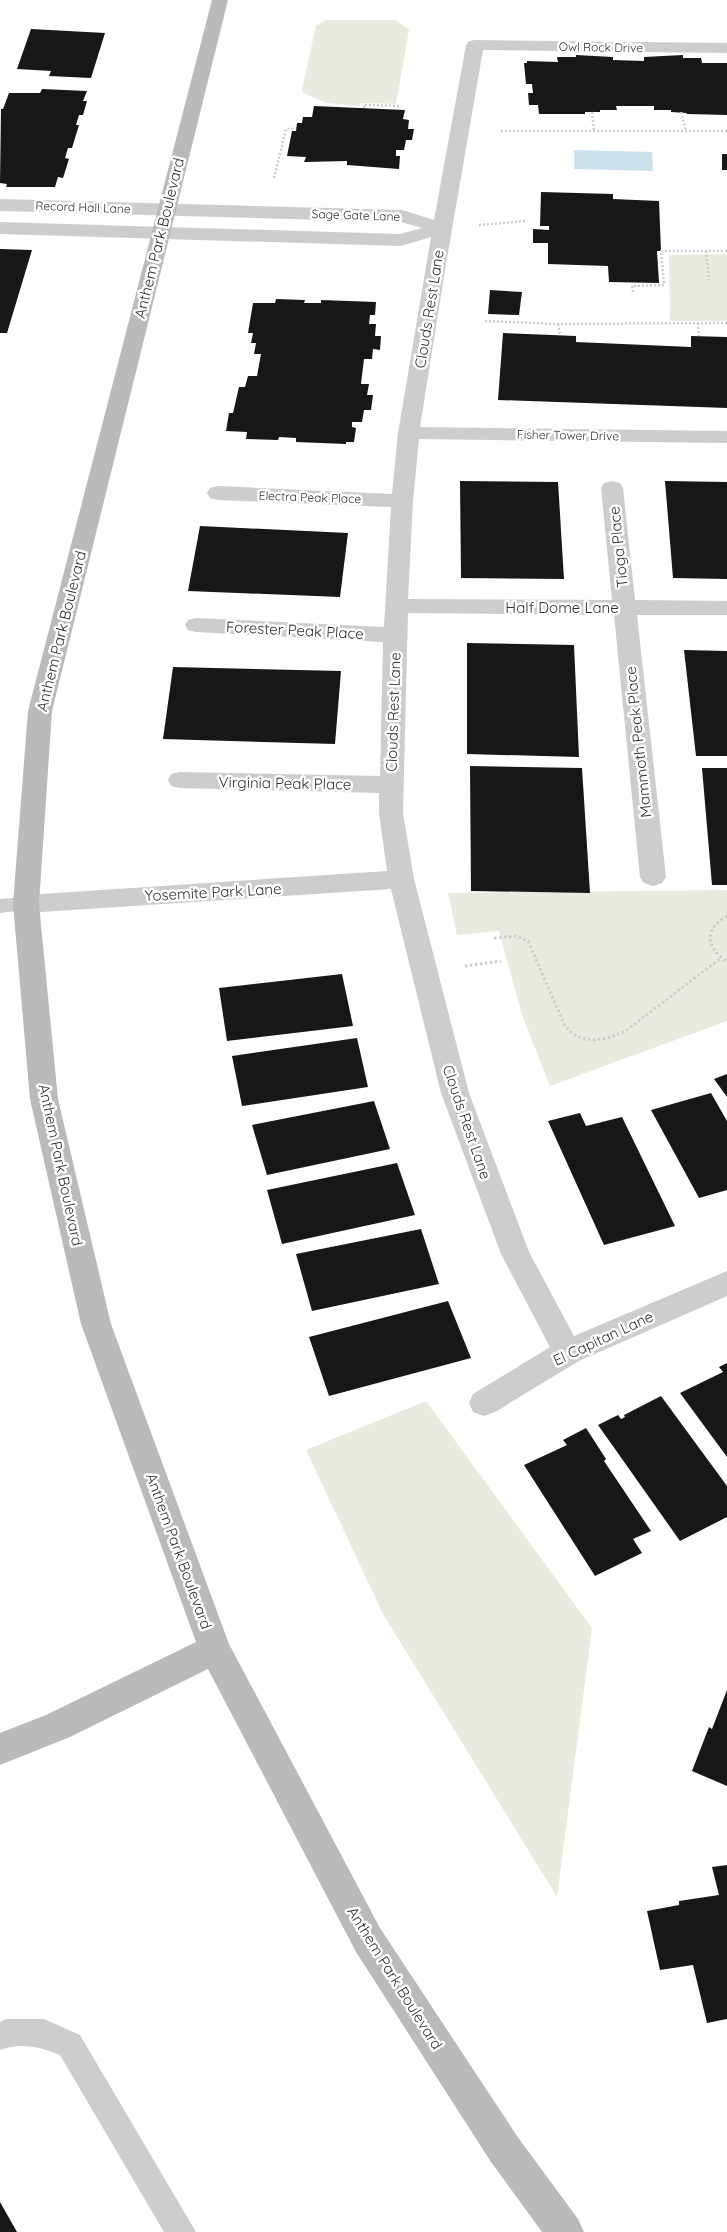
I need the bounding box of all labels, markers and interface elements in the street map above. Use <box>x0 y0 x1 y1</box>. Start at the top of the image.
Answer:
street label: Owl Rock Drive <box>559 39 643 55</box>
street label: Anthem Park Boulevard <box>130 156 188 320</box>
street label: Record Hall Lane <box>35 198 131 216</box>
street label: Sage Gate Lane <box>311 206 401 224</box>
street label: Clouds Rest Lane <box>410 248 448 370</box>
street label: Fisher Tower Drive <box>517 427 619 443</box>
street label: Electra Peak Place <box>258 488 362 506</box>
street label: Tioga Place <box>604 505 632 589</box>
street label: Anthem Park Boulevard <box>32 549 90 713</box>
street label: Half Dome Lane <box>505 598 619 617</box>
street label: Forester Peak Place <box>226 617 364 643</box>
street label: Clouds Rest Lane <box>381 652 405 772</box>
street label: Mammoth Peak Place <box>621 665 655 819</box>
street label: Virginia Peak Place <box>219 772 351 794</box>
street label: Yosemite Park Lane <box>144 879 282 905</box>
street label: Clouds Rest Lane <box>439 1062 495 1182</box>
street label: Anthem Park Boulevard <box>35 1082 87 1248</box>
street label: El Capitan Lane <box>550 1306 656 1370</box>
street label: Anthem Park Boulevard <box>142 1470 216 1632</box>
street label: Anthem Park Boulevard <box>343 1903 447 2053</box>

